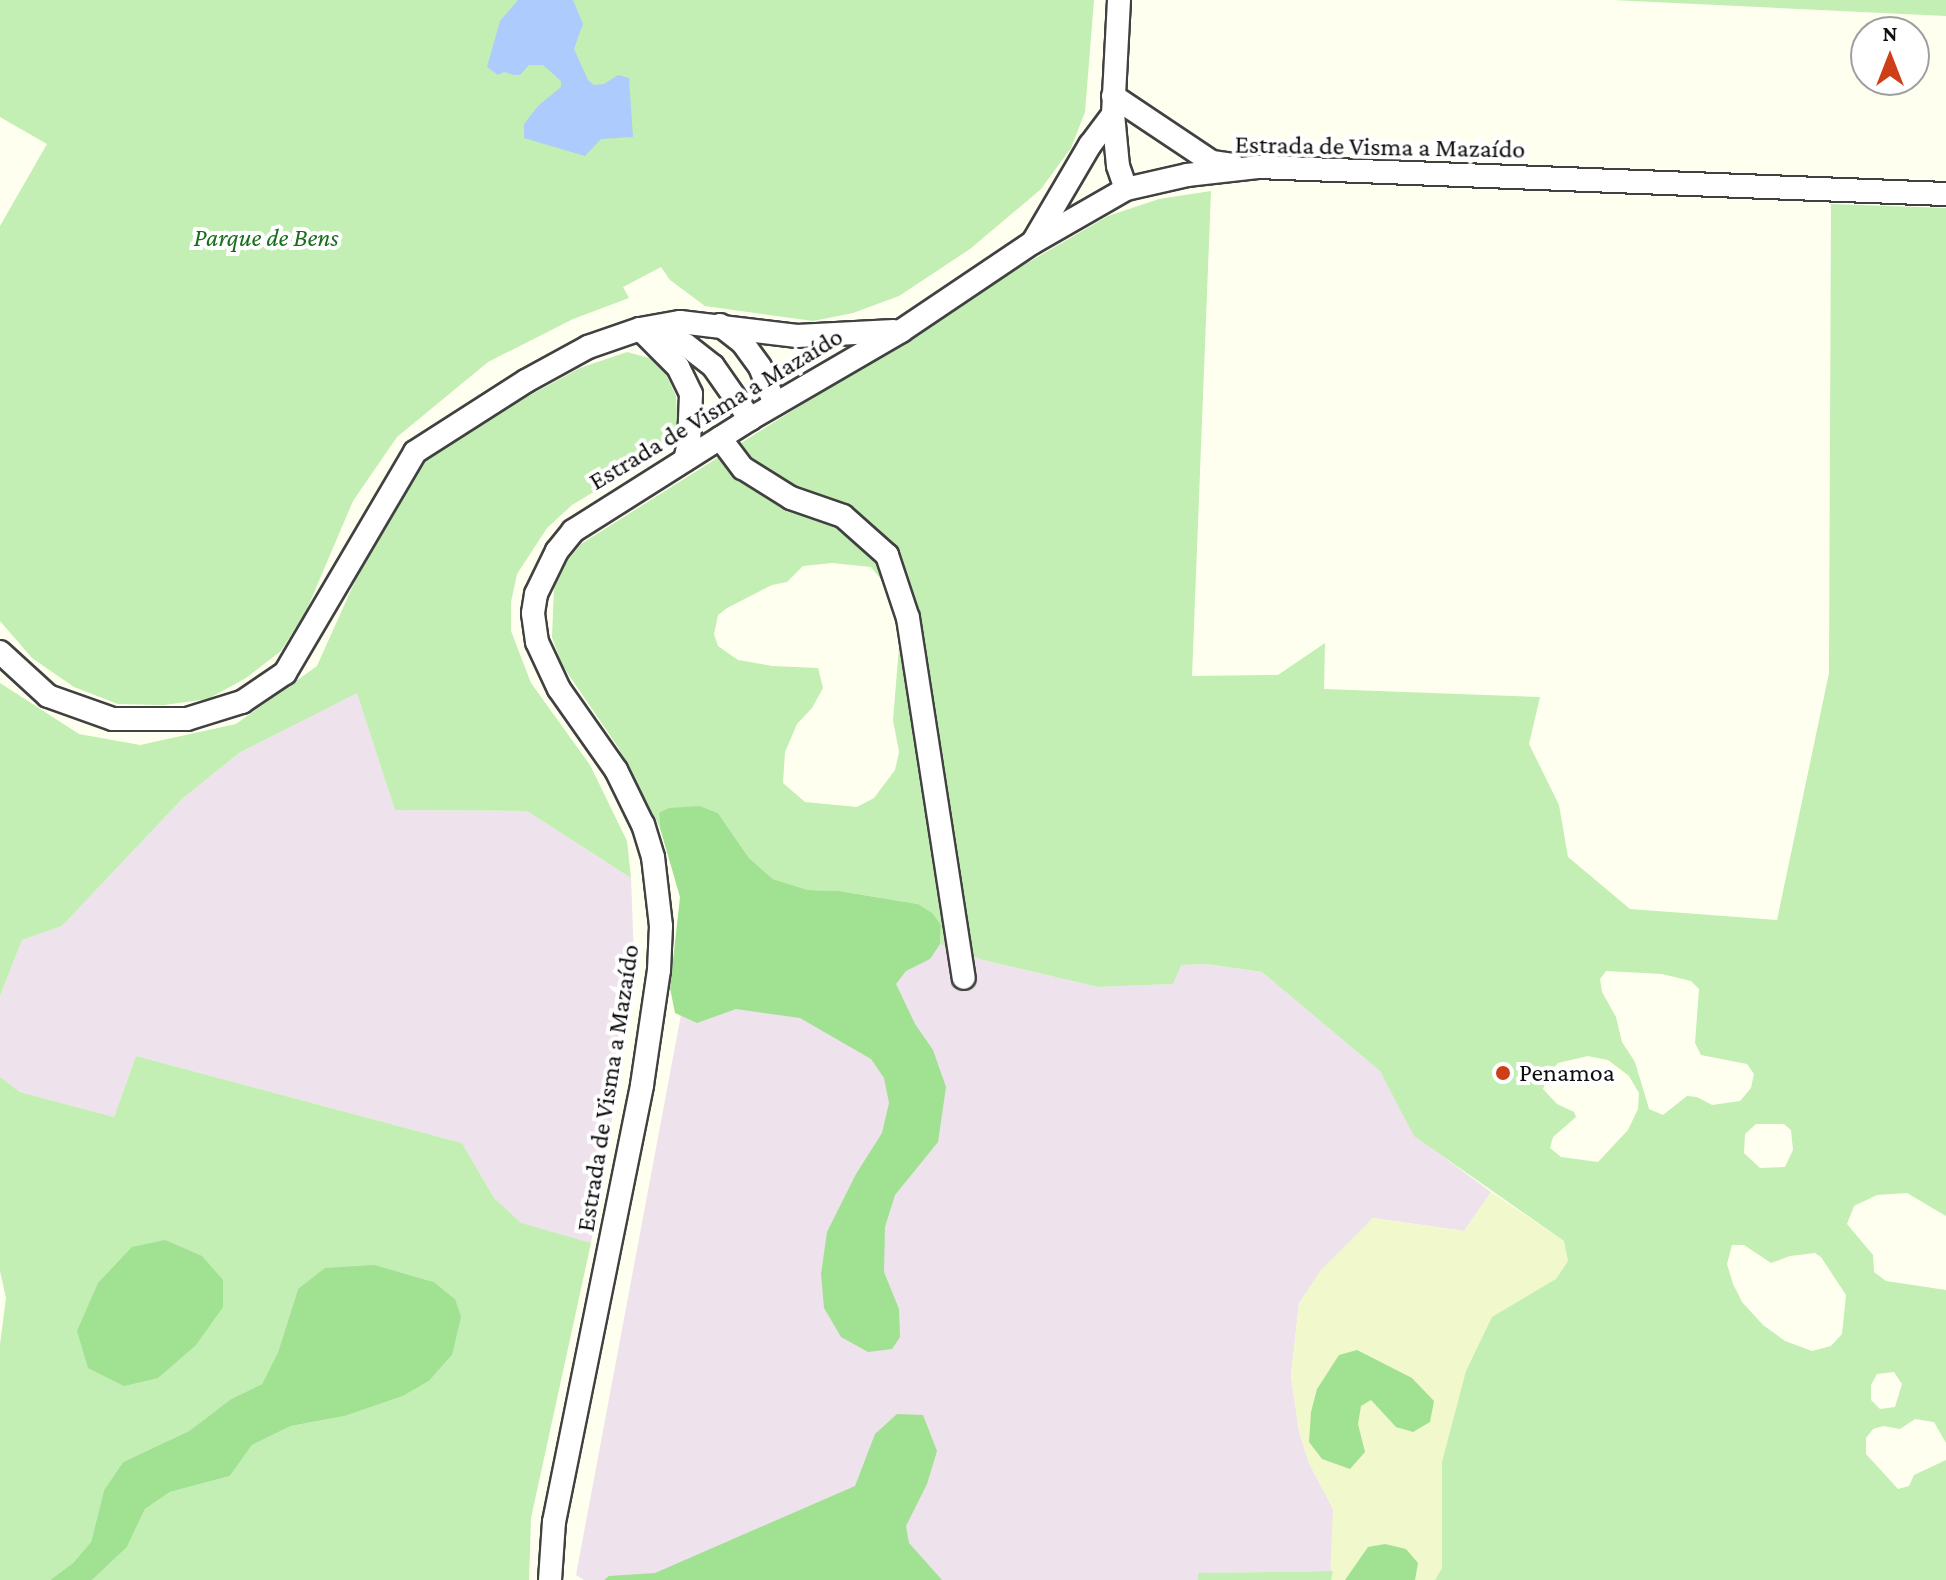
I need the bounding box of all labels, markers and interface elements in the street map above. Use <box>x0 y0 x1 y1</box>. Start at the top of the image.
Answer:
north arrow <box>1850 16 1930 96</box>
text: N <box>1883 21 1898 46</box>
street label: Estrada de Visma a Mazaído <box>1235 129 1525 165</box>
park label: Parque de Bens <box>194 222 338 254</box>
street label: Estrada de Visma a Mazaído <box>583 321 849 497</box>
street label: Estrada de Visma a Mazaído <box>570 942 646 1234</box>
place label: Penamoa <box>1519 1057 1615 1089</box>
marker: Penamoa <box>1494 1064 1512 1082</box>

